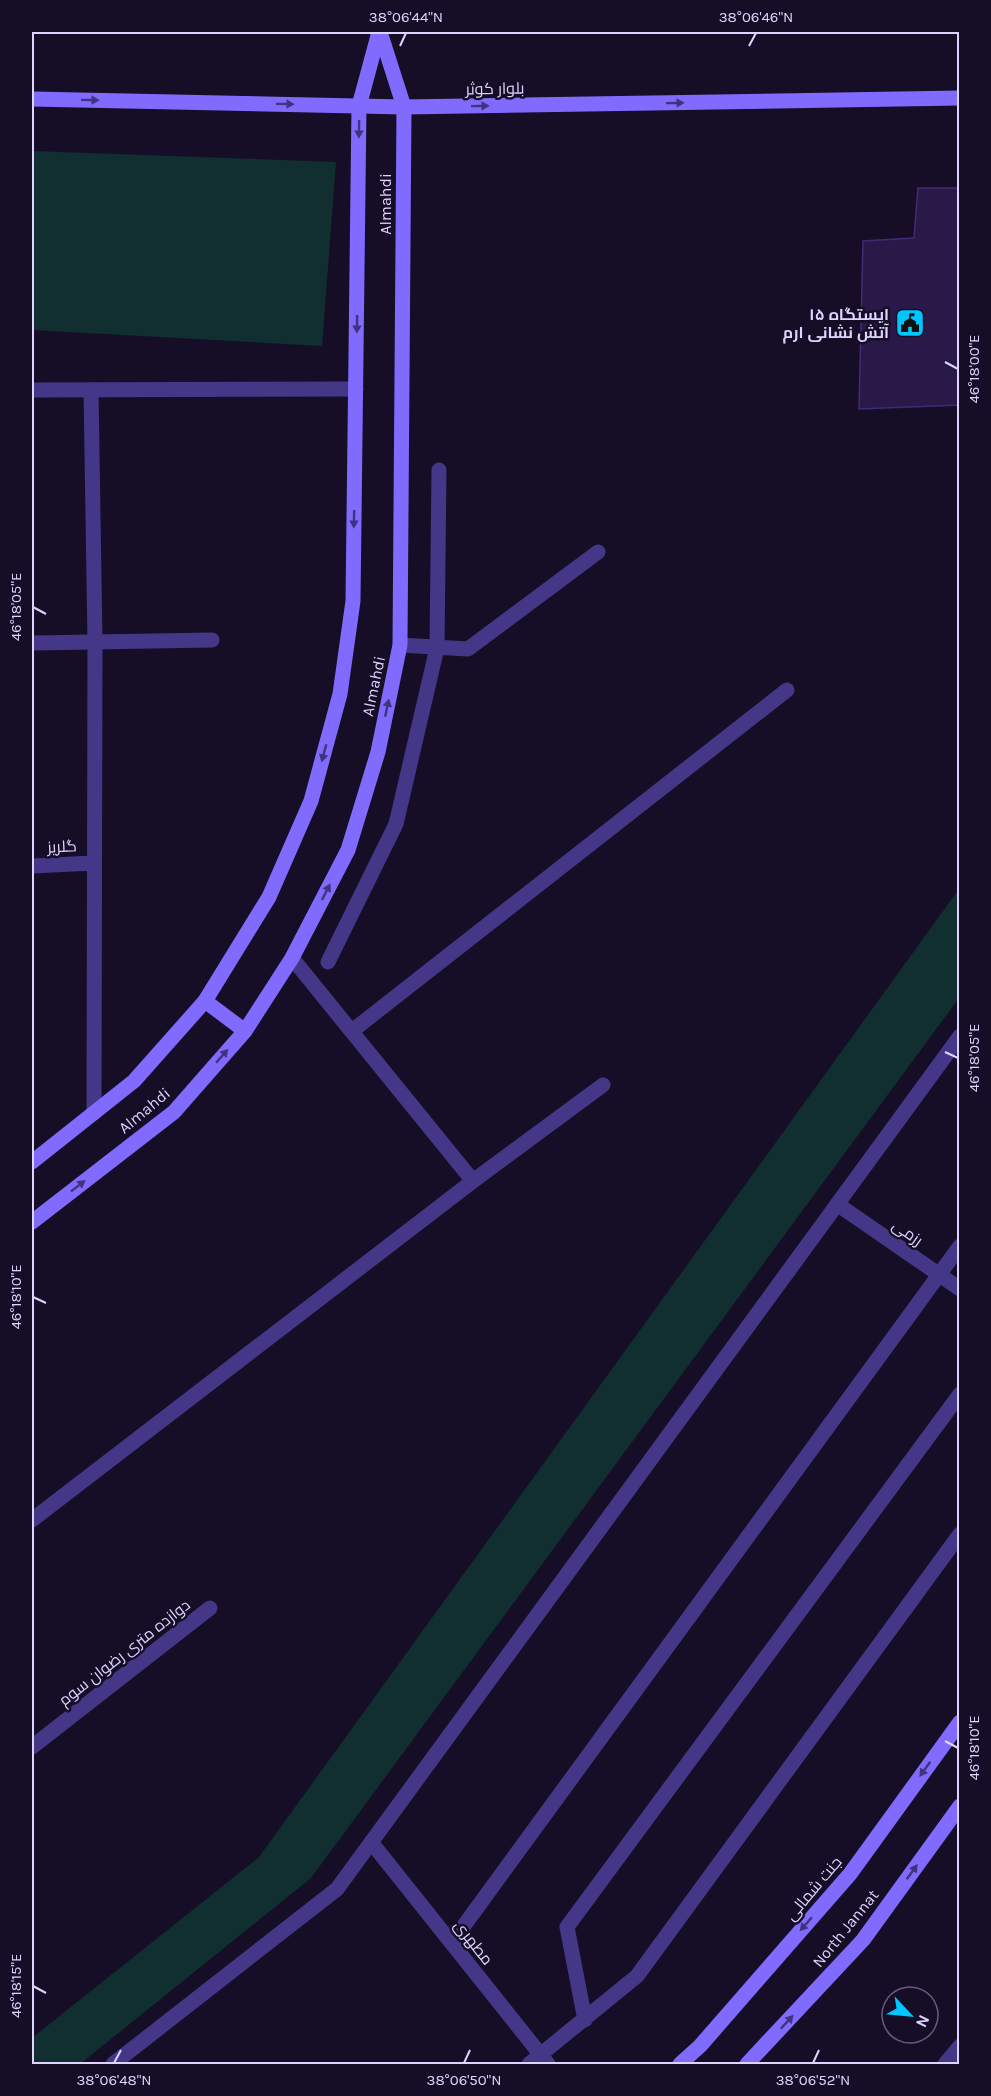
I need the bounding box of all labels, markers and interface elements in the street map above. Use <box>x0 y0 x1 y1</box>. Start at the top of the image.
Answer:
text: 38°06'44"N <box>369 8 443 26</box>
text: 38°06'46"N <box>719 8 793 26</box>
street label: بلوار کوثر <box>464 78 525 99</box>
one-way arrow <box>80 95 99 105</box>
one-way arrow <box>665 98 684 107</box>
one-way arrow <box>275 99 294 109</box>
one-way arrow <box>470 101 489 111</box>
one-way arrow <box>354 120 363 139</box>
street label: Almahdi <box>376 173 395 235</box>
place label: ایستگاه ۱۵ آتش نشانی ارم <box>783 305 889 344</box>
public building icon: ایستگاه ۱۵ آتش نشانی ارم <box>894 307 926 339</box>
one-way arrow <box>352 315 361 334</box>
text: 46°18'00"E <box>965 334 983 404</box>
one-way arrow <box>350 510 359 529</box>
text: 46°18'05"E <box>7 573 25 641</box>
street label: Almahdi <box>358 654 389 718</box>
one-way arrow <box>383 698 392 717</box>
one-way arrow <box>318 744 328 762</box>
street label: گلریز <box>46 836 77 857</box>
one-way arrow <box>321 884 331 901</box>
text: 46°18'05"E <box>965 1024 983 1092</box>
one-way arrow <box>215 1049 229 1064</box>
street label: Almahdi <box>115 1083 174 1137</box>
one-way arrow <box>70 1181 85 1193</box>
street label: رزمی <box>888 1215 927 1250</box>
text: 46°18'10"E <box>7 1264 25 1330</box>
street label: دوازده متری رضوان سوم <box>55 1595 195 1711</box>
text: 46°18'10"E <box>965 1715 983 1781</box>
one-way arrow <box>919 1761 931 1777</box>
street label: جنت شمالی <box>781 1852 846 1925</box>
one-way arrow <box>906 1865 918 1881</box>
street label: North Jannat <box>808 1886 882 1971</box>
street label: مطهری <box>449 1916 497 1969</box>
one-way arrow <box>800 1916 813 1932</box>
text: 46°18'15"E <box>7 1954 25 2018</box>
north arrow <box>880 1985 940 2045</box>
text: N <box>912 2012 934 2031</box>
one-way arrow <box>780 2014 794 2029</box>
text: 38°06'48"N <box>76 2071 152 2089</box>
text: 38°06'50"N <box>427 2071 501 2089</box>
text: 38°06'52"N <box>776 2071 850 2089</box>

